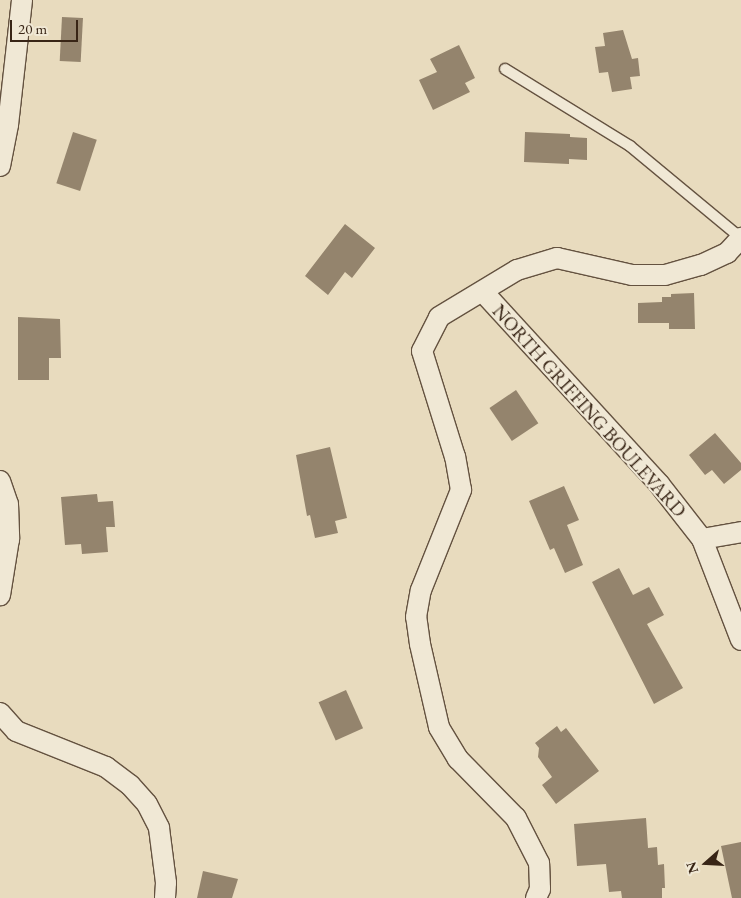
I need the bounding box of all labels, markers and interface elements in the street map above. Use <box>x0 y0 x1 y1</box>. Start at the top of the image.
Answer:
scale bar <box>12 10 80 42</box>
text: 20 m <box>18 19 47 38</box>
street label: NORTH GRIFFING BOULEVARD <box>487 300 691 522</box>
north arrow <box>681 838 731 888</box>
text: N <box>681 860 702 876</box>

